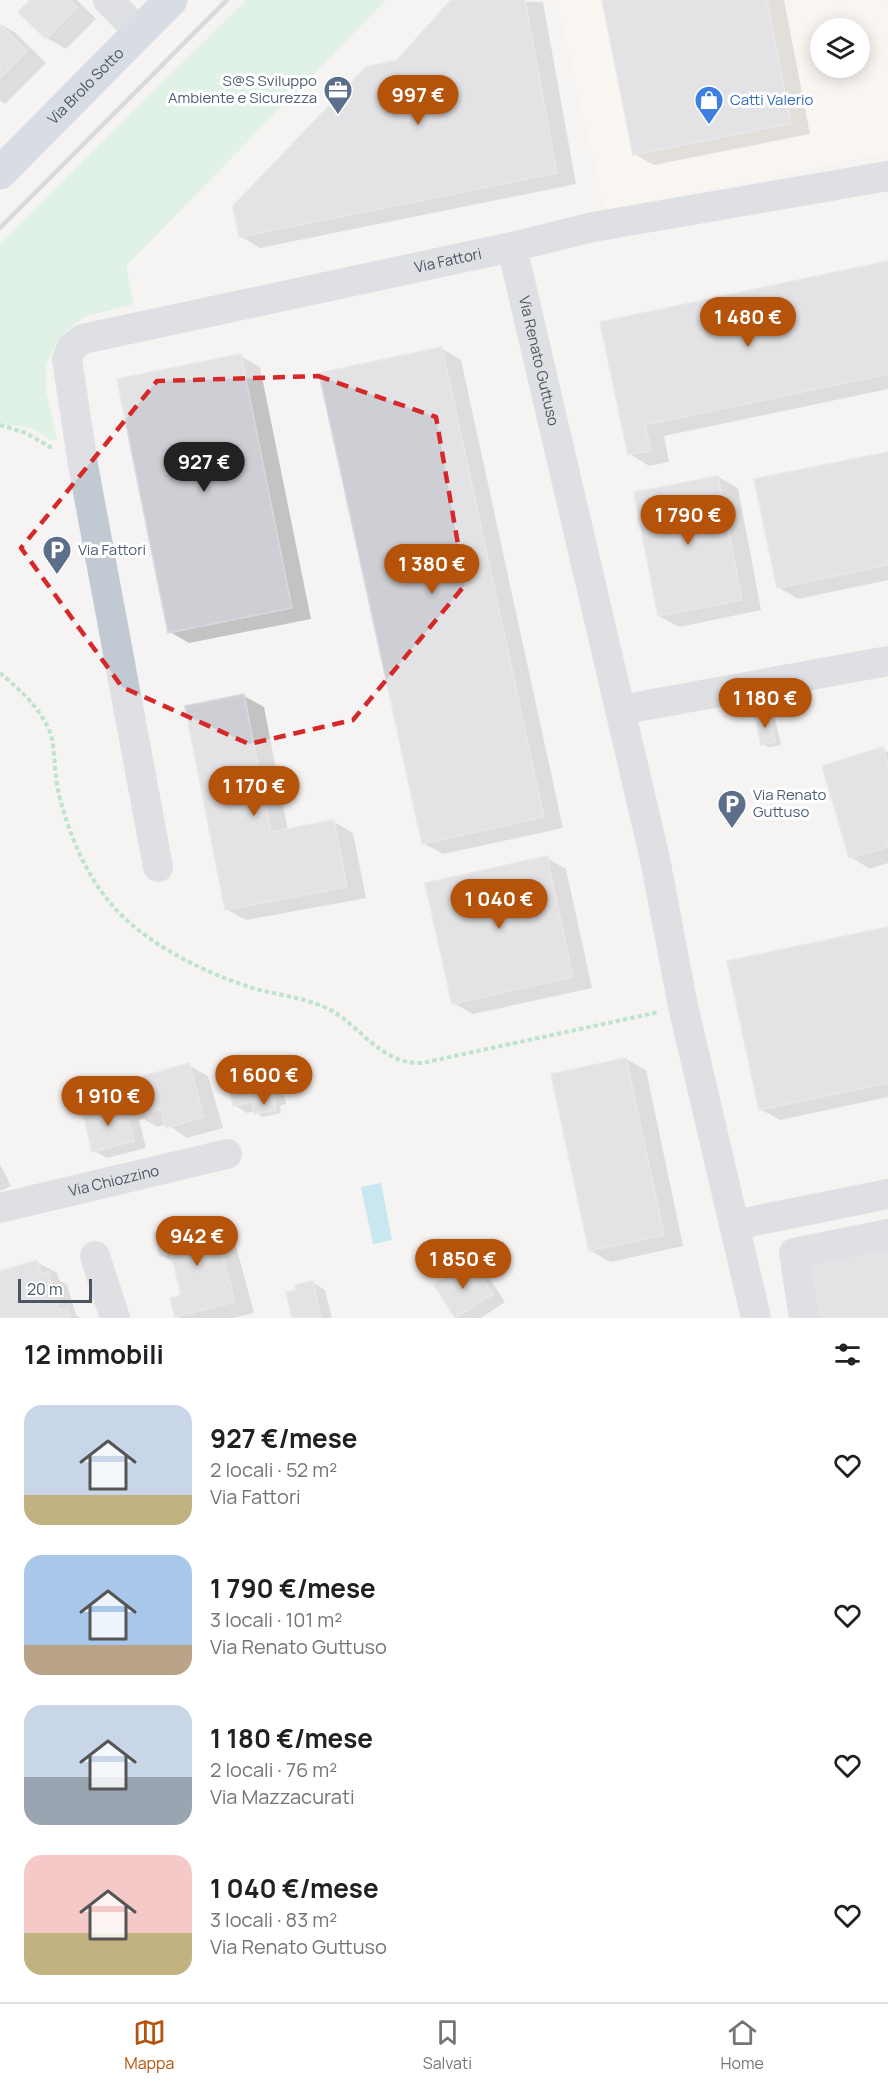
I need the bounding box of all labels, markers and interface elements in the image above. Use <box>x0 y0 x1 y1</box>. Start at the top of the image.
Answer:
map controls <box>810 18 870 78</box>
button: layers <box>810 18 870 78</box>
street label: Via Brolo Sotto <box>43 43 128 129</box>
place label: S@S Sviluppo Ambiente e Sicurezza <box>168 70 317 108</box>
office icon: S@S Sviluppo Ambiente e Sicurezza <box>322 74 354 116</box>
pin: 997 € <box>376 75 460 126</box>
text: 997 € <box>391 81 445 108</box>
shop icon: Catti Valerio <box>693 84 725 126</box>
place label: Catti Valerio <box>730 89 814 110</box>
street label: Via Fattori <box>412 243 483 278</box>
street label: Via Renato Guttuso <box>514 294 564 428</box>
pin: 1 480 € <box>693 297 803 348</box>
text: 1 480 € <box>714 303 782 330</box>
pin: 927 € <box>162 442 246 493</box>
text: 927 € <box>178 448 230 475</box>
pin: 1 790 € <box>633 495 743 546</box>
text: 1 790 € <box>655 501 721 528</box>
parking icon: Via Fattori <box>41 534 73 576</box>
place label: Via Fattori <box>78 539 146 560</box>
pin: 1 380 € <box>377 544 487 595</box>
text: 1 380 € <box>398 550 466 577</box>
pin: 1 180 € <box>710 678 820 729</box>
text: 1 180 € <box>733 684 797 711</box>
pin: 1 170 € <box>199 766 309 817</box>
text: 1 170 € <box>223 772 286 799</box>
place label: Via Renato Guttuso <box>753 784 827 822</box>
parking icon: Via Renato Guttuso <box>716 788 748 830</box>
pin: 1 040 € <box>444 879 554 930</box>
text: 1 040 € <box>465 885 533 912</box>
pin: 1 600 € <box>209 1055 319 1106</box>
text: 1 600 € <box>229 1061 299 1088</box>
pin: 1 910 € <box>53 1076 163 1127</box>
text: 1 910 € <box>76 1082 140 1109</box>
street label: Via Chiozzino <box>66 1159 161 1201</box>
pin: 942 € <box>155 1216 239 1267</box>
text: 942 € <box>170 1222 224 1249</box>
pin: 1 850 € <box>408 1239 518 1290</box>
text: 1 850 € <box>429 1245 497 1272</box>
scale bar <box>18 1276 92 1304</box>
text: 20 m <box>27 1278 63 1300</box>
text: 12 immobili <box>24 1336 164 1372</box>
icon: filters <box>831 1338 864 1371</box>
text: 927 €/mese <box>210 1420 357 1456</box>
icon: home <box>72 1429 144 1501</box>
icon: heart <box>831 1449 864 1482</box>
text: 2 locali · 52 m² <box>210 1456 337 1483</box>
text: Via Fattori <box>210 1483 301 1510</box>
text: 1 790 €/mese <box>210 1570 376 1606</box>
icon: home <box>72 1579 144 1651</box>
icon: heart <box>831 1599 864 1632</box>
text: 3 locali · 101 m² <box>210 1606 342 1633</box>
text: Via Renato Guttuso <box>210 1633 387 1660</box>
text: 1 180 €/mese <box>210 1720 373 1756</box>
icon: home <box>72 1729 144 1801</box>
icon: heart <box>831 1749 864 1782</box>
text: 2 locali · 76 m² <box>210 1756 337 1783</box>
text: Via Mazzacurati <box>210 1783 355 1810</box>
text: 1 040 €/mese <box>210 1870 379 1906</box>
icon: home <box>72 1879 144 1951</box>
icon: heart <box>831 1899 864 1932</box>
text: 3 locali · 83 m² <box>210 1906 337 1933</box>
text: Via Renato Guttuso <box>210 1933 387 1960</box>
tab: Mappa <box>124 2016 174 2074</box>
tab: Salvati <box>423 2016 472 2074</box>
tab: Home <box>720 2016 764 2074</box>

